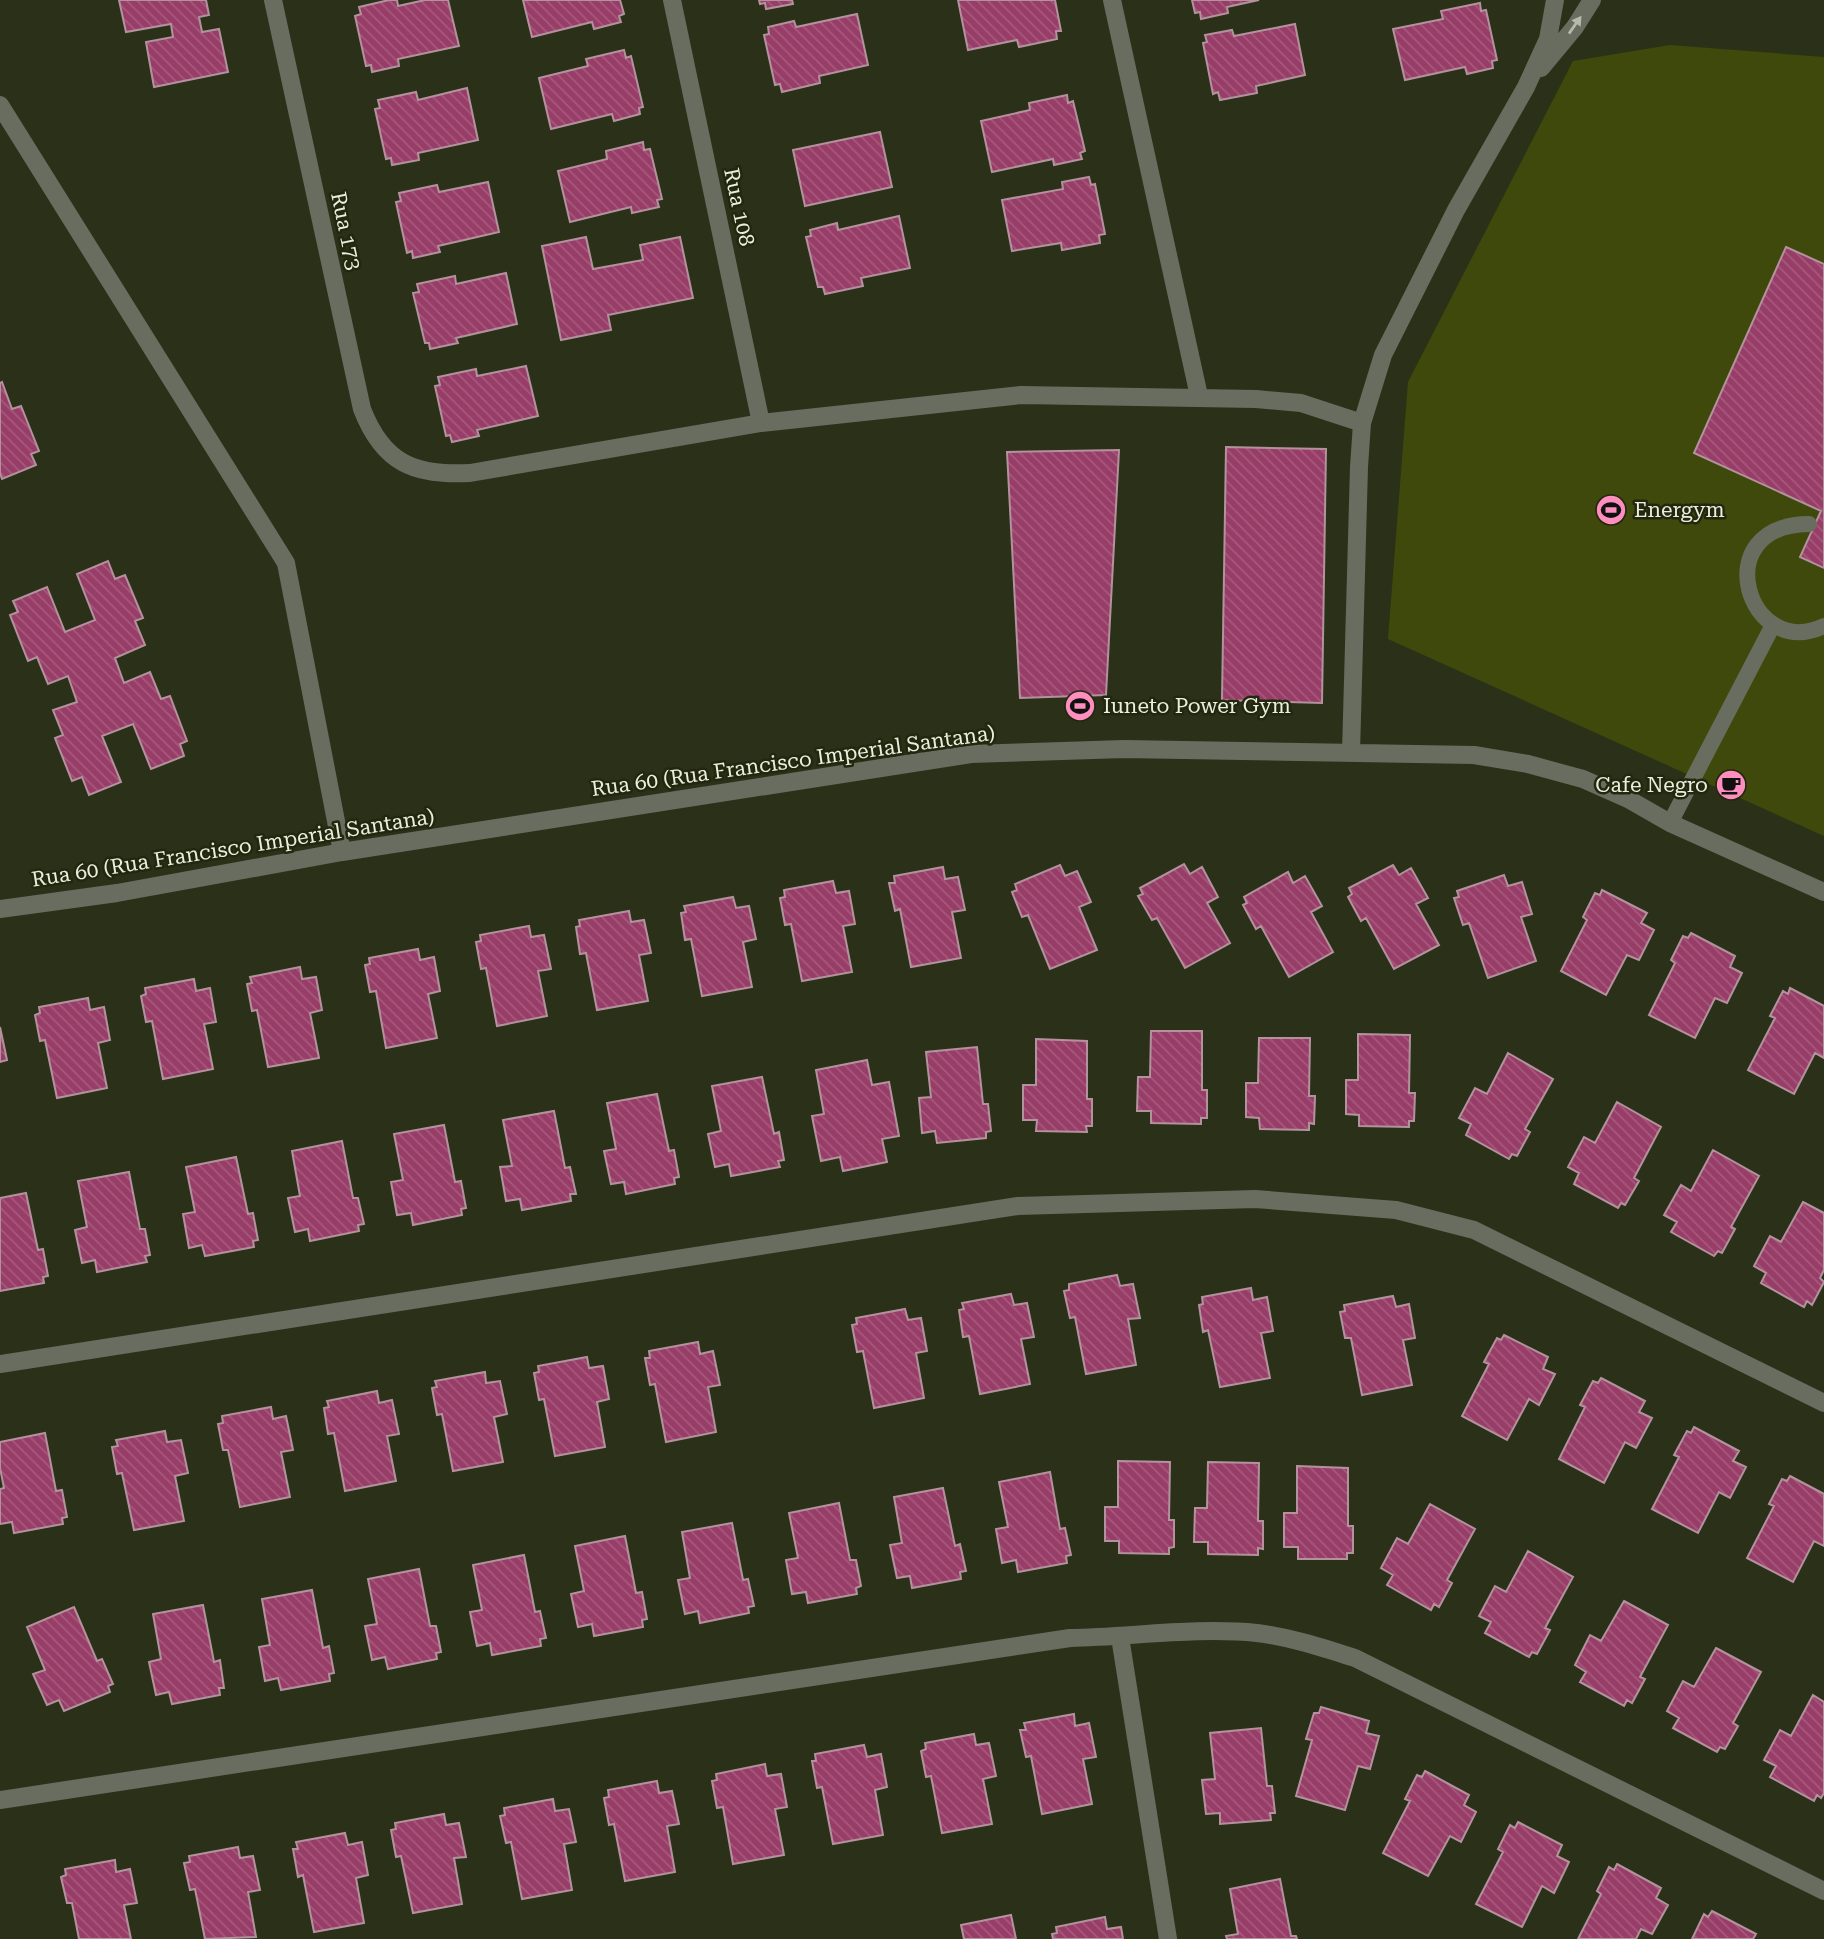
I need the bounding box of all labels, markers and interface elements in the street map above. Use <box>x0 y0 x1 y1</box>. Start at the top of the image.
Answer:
one-way arrow <box>1568 16 1582 34</box>
street label: Rua 108 <box>719 166 759 248</box>
street label: Rua 173 <box>326 190 366 272</box>
sports icon: Energym <box>1594 493 1628 527</box>
place label: Energym <box>1634 498 1725 522</box>
sports icon: Iuneto Power Gym <box>1063 689 1097 723</box>
place label: Iuneto Power Gym <box>1103 694 1291 718</box>
street label: Rua 60 (Rua Francisco Imperial Santana) <box>590 721 996 801</box>
cafe icon: Cafe Negro <box>1714 768 1748 802</box>
place label: Cafe Negro <box>1595 773 1708 797</box>
street label: Rua 60 (Rua Francisco Imperial Santana) <box>30 804 436 892</box>

